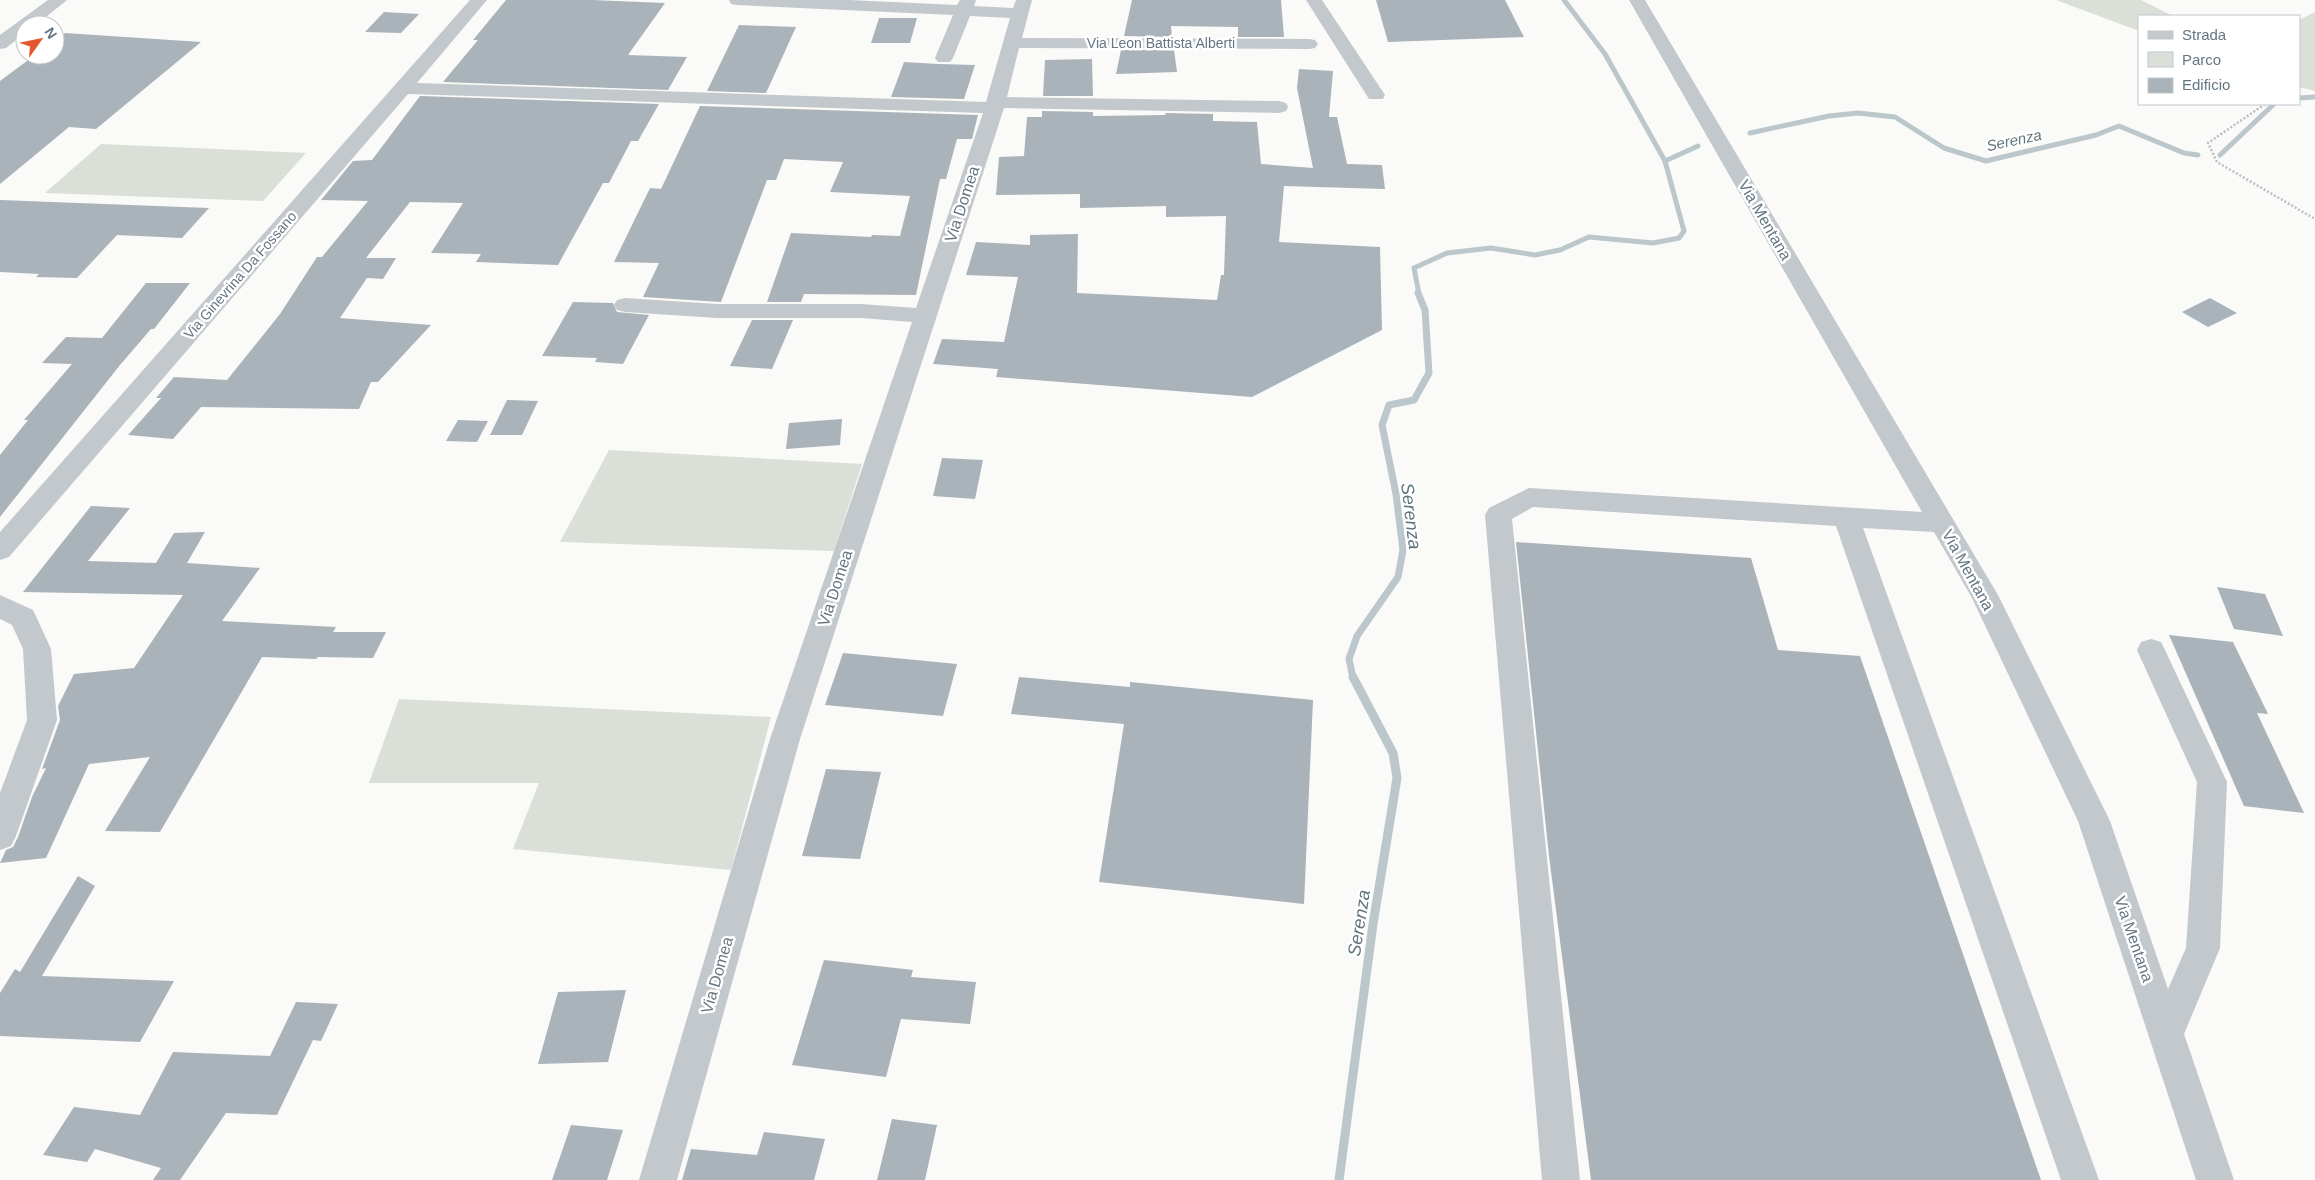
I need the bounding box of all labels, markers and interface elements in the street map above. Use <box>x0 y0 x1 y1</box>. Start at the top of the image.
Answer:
north arrow <box>15 15 65 65</box>
legend <box>2138 15 2300 105</box>
text: N <box>41 24 60 42</box>
text: Strada <box>2182 26 2227 43</box>
street label: Via Leon Battista Alberti <box>1087 35 1235 51</box>
text: Parco <box>2182 51 2221 68</box>
text: Edificio <box>2182 76 2230 93</box>
water label: Serenza <box>1985 126 2043 154</box>
street label: Via Domea <box>942 164 982 244</box>
street label: Via Mentana <box>1735 177 1795 263</box>
street label: Via Ginevrina Da Fossano <box>180 208 300 342</box>
water label: Serenza <box>1397 482 1425 550</box>
street label: Via Mentana <box>1939 527 1997 613</box>
street label: Via Domea <box>815 548 855 628</box>
water label: Serenza <box>1344 888 1374 958</box>
street label: Via Mentana <box>2111 894 2157 984</box>
street label: Via Domea <box>698 935 736 1015</box>

